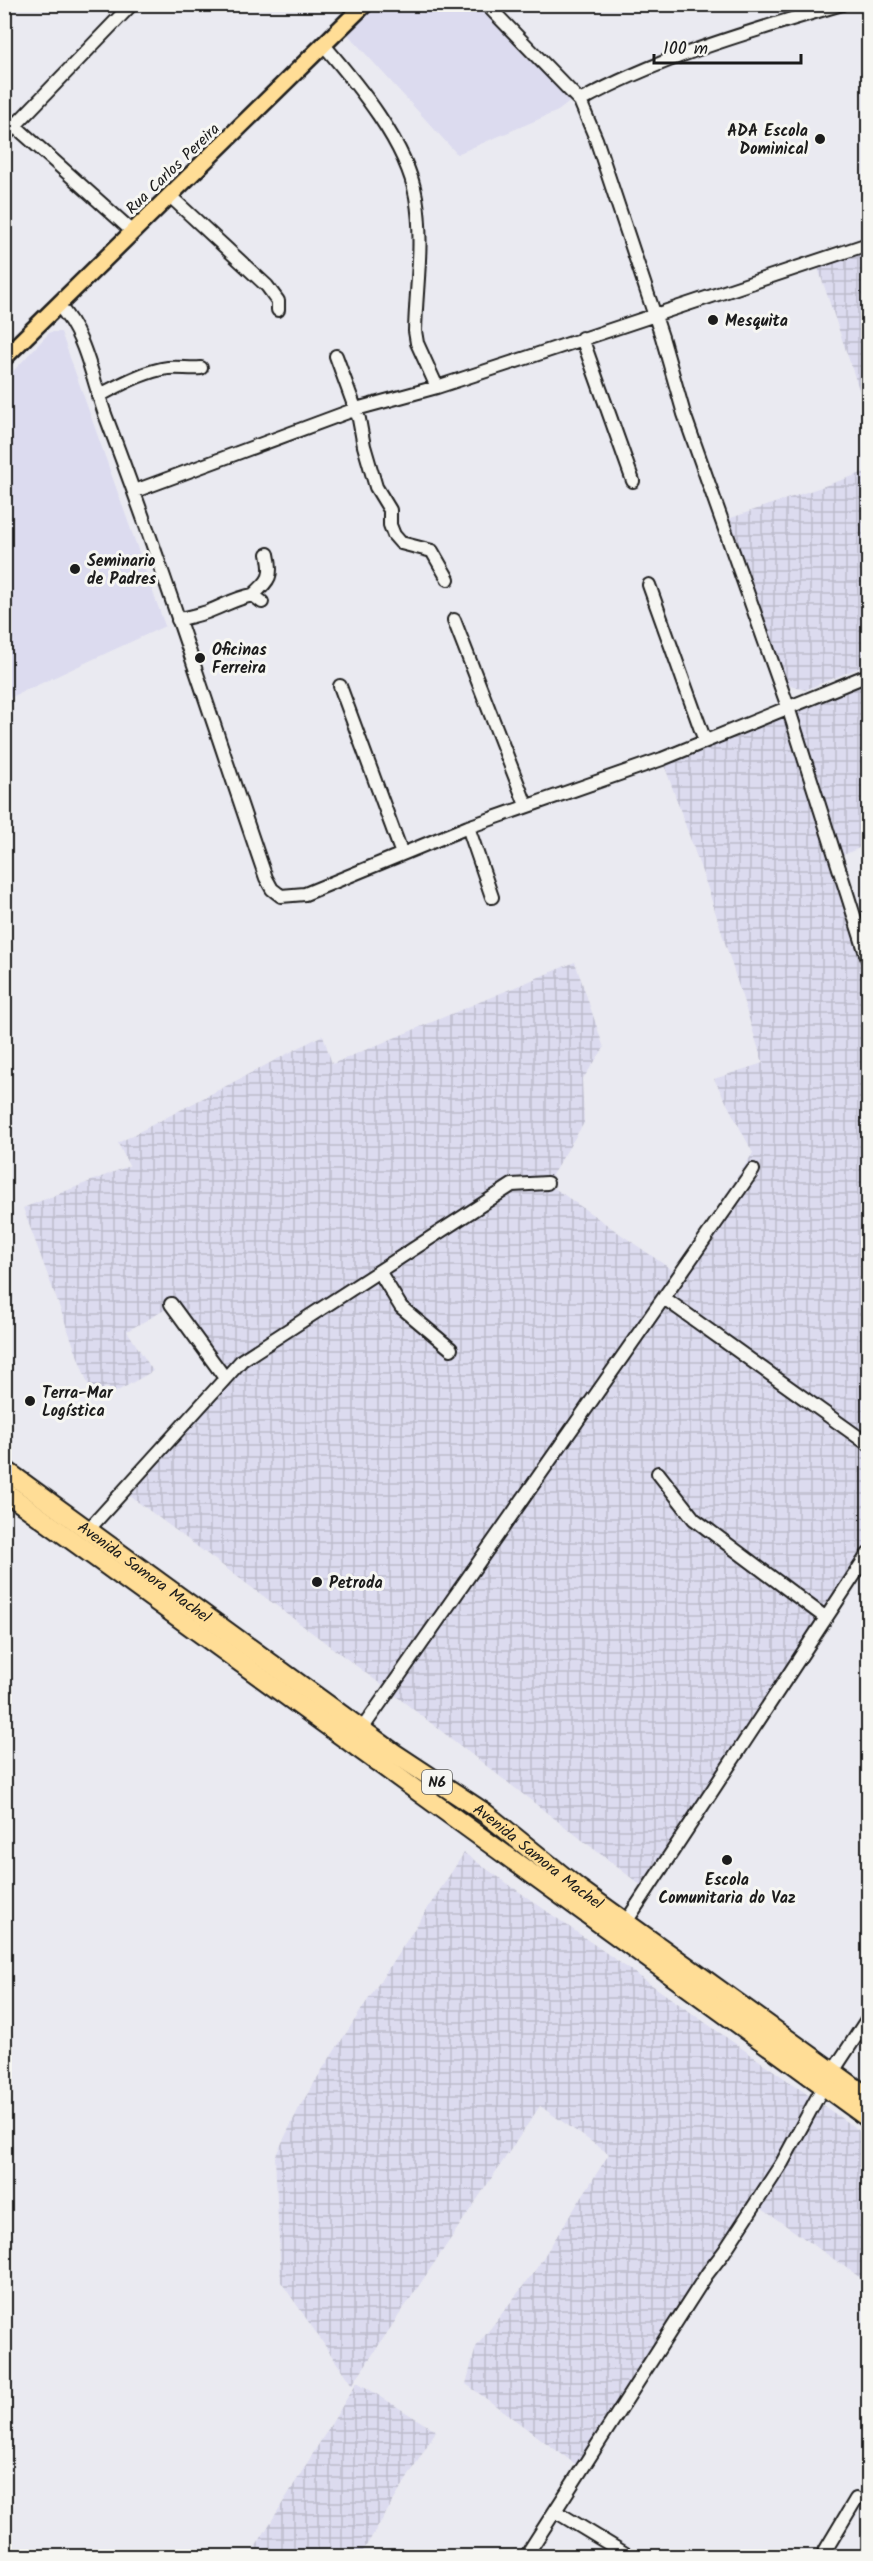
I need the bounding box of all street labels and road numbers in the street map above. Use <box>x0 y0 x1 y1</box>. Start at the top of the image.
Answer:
street label: Rua Carlos Pereira <box>120 117 226 221</box>
street label: Avenida Samora Machel <box>72 1515 216 1630</box>
road number: N6 <box>422 1770 452 1794</box>
street label: Avenida Samora Machel <box>468 1797 608 1916</box>

